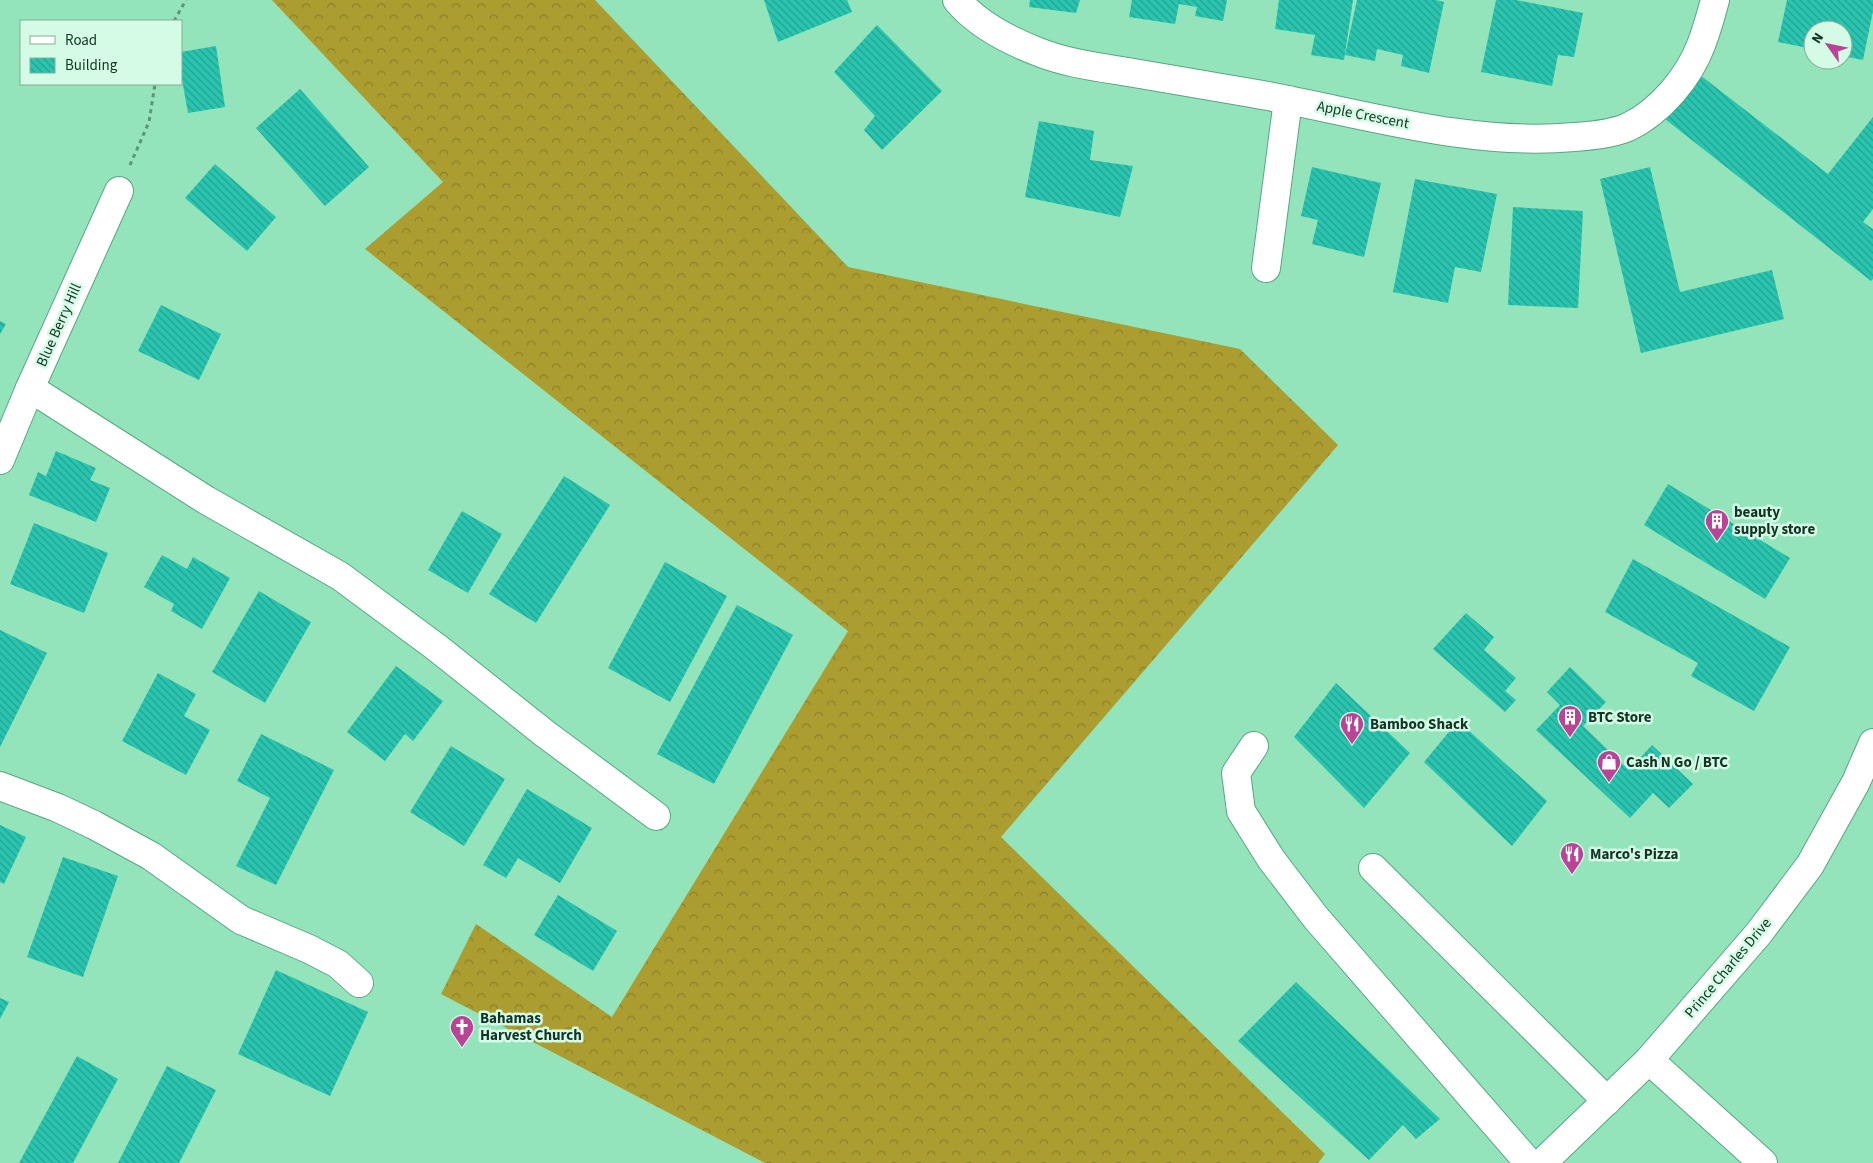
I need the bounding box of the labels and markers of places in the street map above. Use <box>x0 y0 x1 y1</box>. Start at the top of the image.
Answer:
place label: beauty supply store <box>1734 502 1815 540</box>
building icon: beauty supply store <box>1704 508 1730 542</box>
building icon: BTC Store <box>1557 704 1583 738</box>
place label: BTC Store <box>1588 707 1652 728</box>
restaurant icon: Bamboo Shack <box>1339 711 1365 745</box>
place label: Bamboo Shack <box>1370 714 1469 735</box>
shop icon: Cash N Go / BTC <box>1596 749 1622 783</box>
place label: Cash N Go / BTC <box>1626 752 1728 773</box>
restaurant icon: Marco's Pizza <box>1559 841 1585 875</box>
place label: Marco's Pizza <box>1590 844 1678 865</box>
place label: Bahamas Harvest Church <box>480 1008 582 1046</box>
church icon: Bahamas Harvest Church <box>449 1014 475 1048</box>

